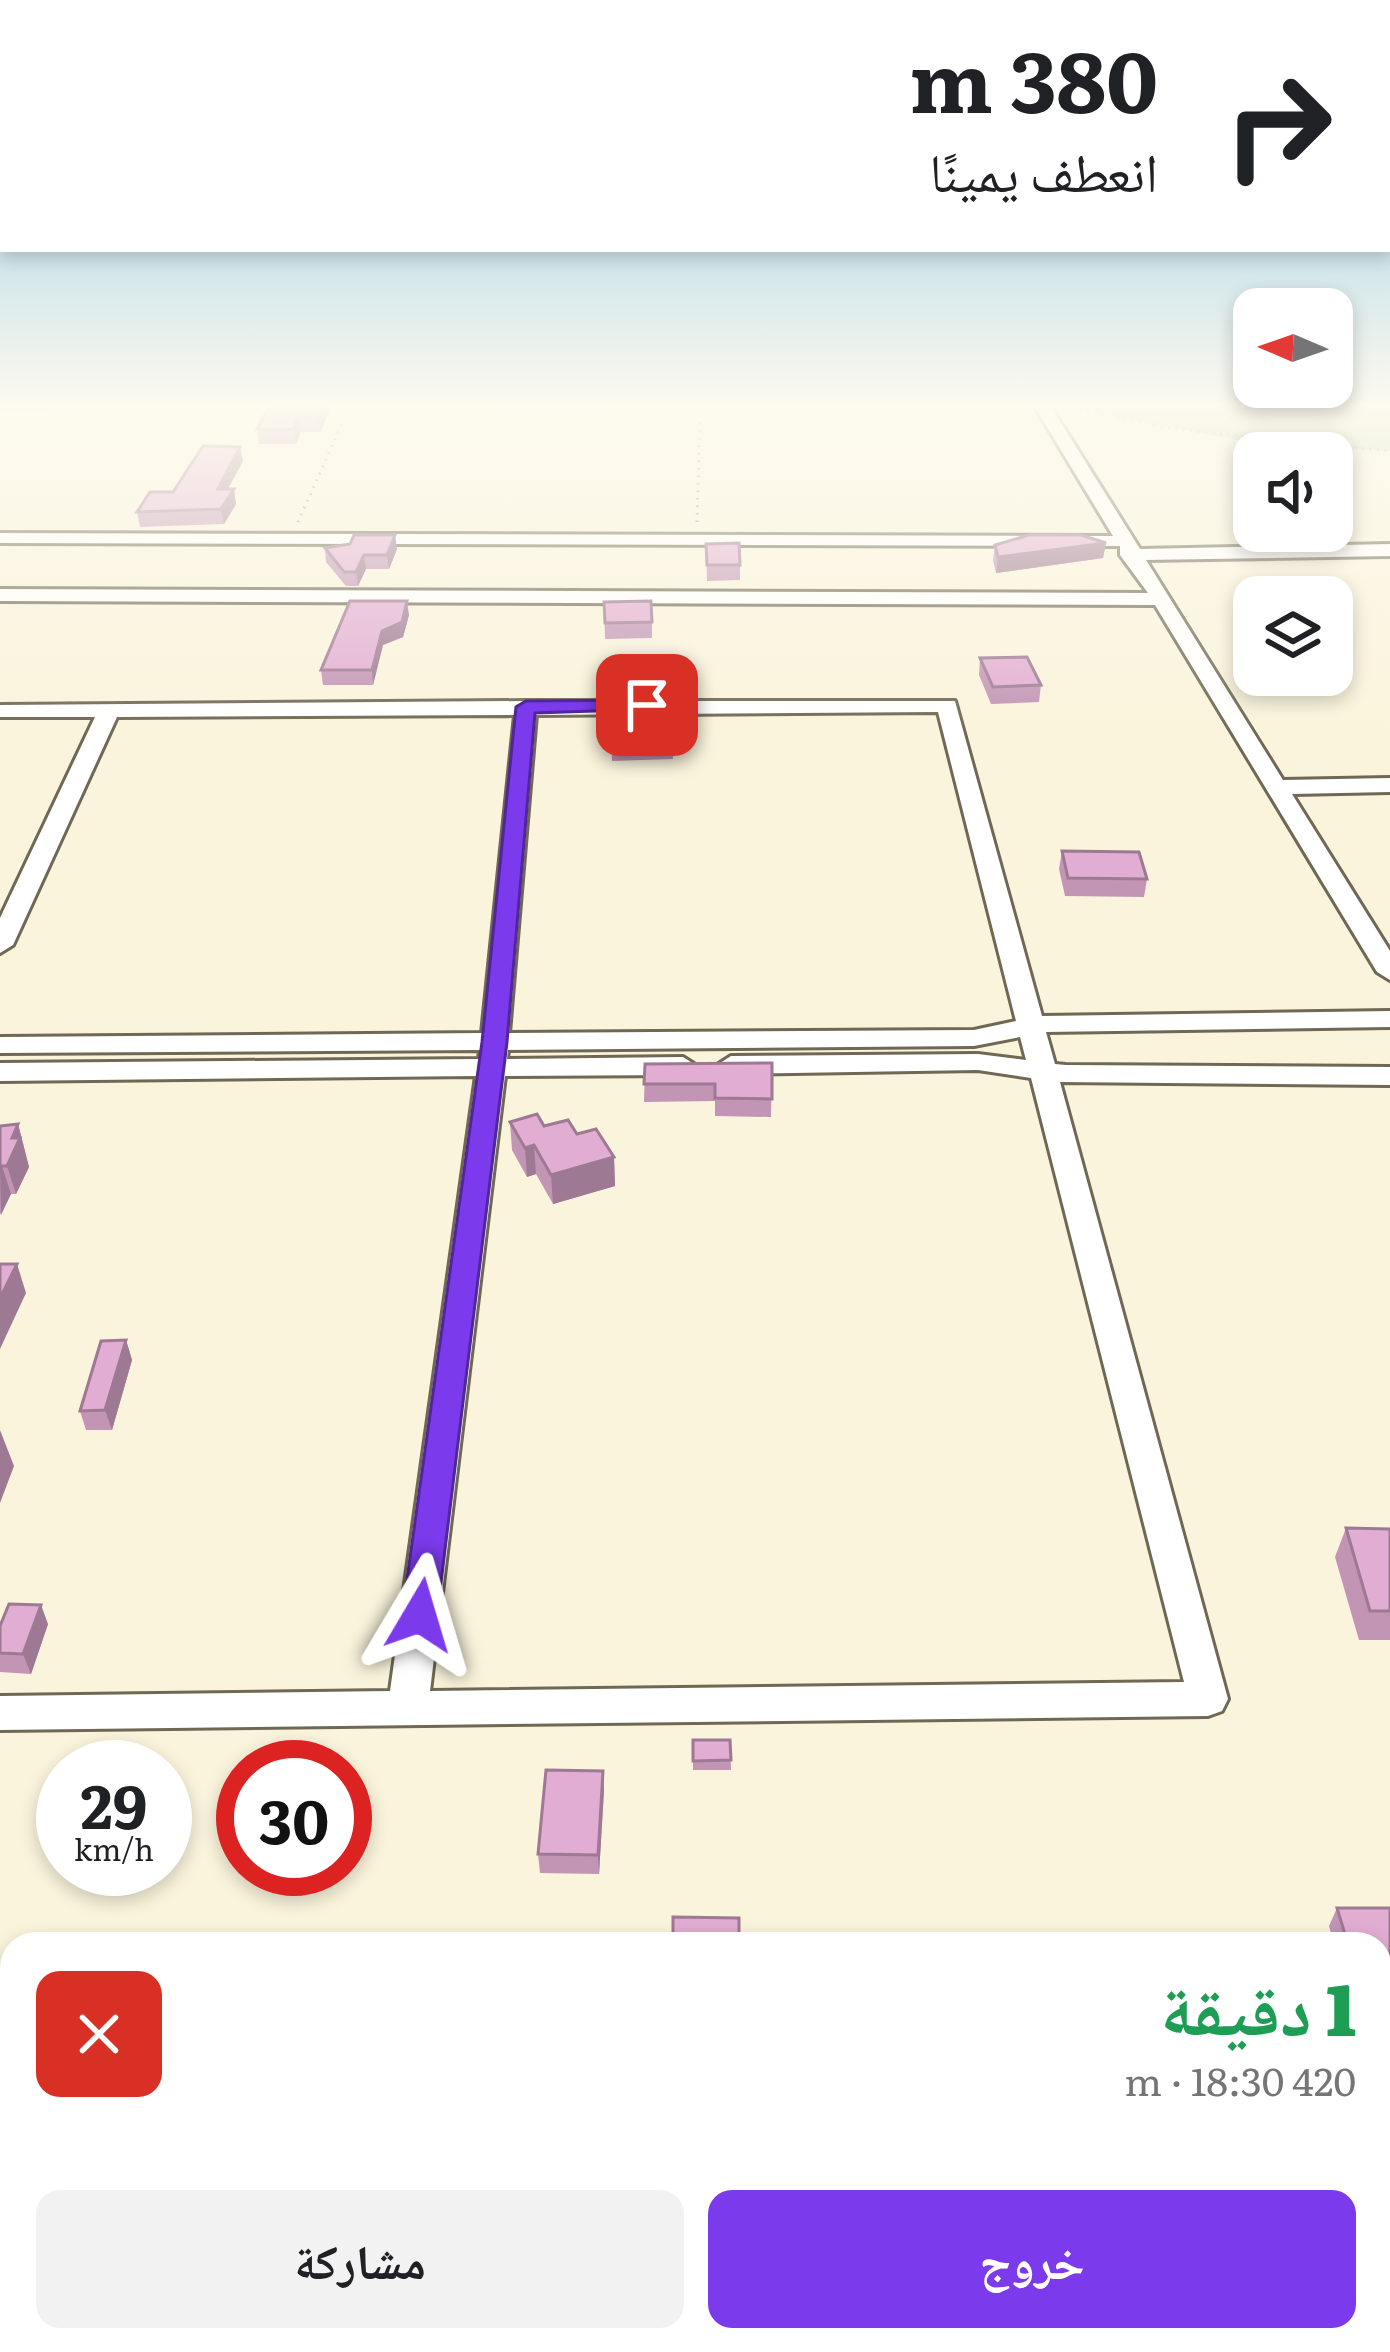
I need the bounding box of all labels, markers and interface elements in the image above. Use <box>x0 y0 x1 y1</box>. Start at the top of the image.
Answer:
text: 380 m <box>909 14 1158 139</box>
icon: right <box>1200 48 1356 204</box>
text: انعطف يمينًا <box>929 128 1158 209</box>
north arrow <box>1233 288 1353 408</box>
map controls <box>1233 288 1353 696</box>
button: sound <box>1233 432 1353 552</box>
button: layers <box>1233 576 1353 696</box>
pin <box>596 654 698 756</box>
icon: arrive <box>614 672 680 738</box>
position arrow <box>357 1552 483 1678</box>
speed limit sign: 30 <box>216 1740 372 1896</box>
text: 29 <box>81 1758 147 1847</box>
text: km/h <box>74 1826 154 1870</box>
text: 1 دقيقة <box>1160 1951 1356 2058</box>
button: close <box>36 1971 162 2097</box>
text: 420 m · 18:30 <box>1124 2050 1356 2108</box>
button: مشاركة <box>36 2190 684 2328</box>
button: خروج <box>708 2190 1356 2328</box>

